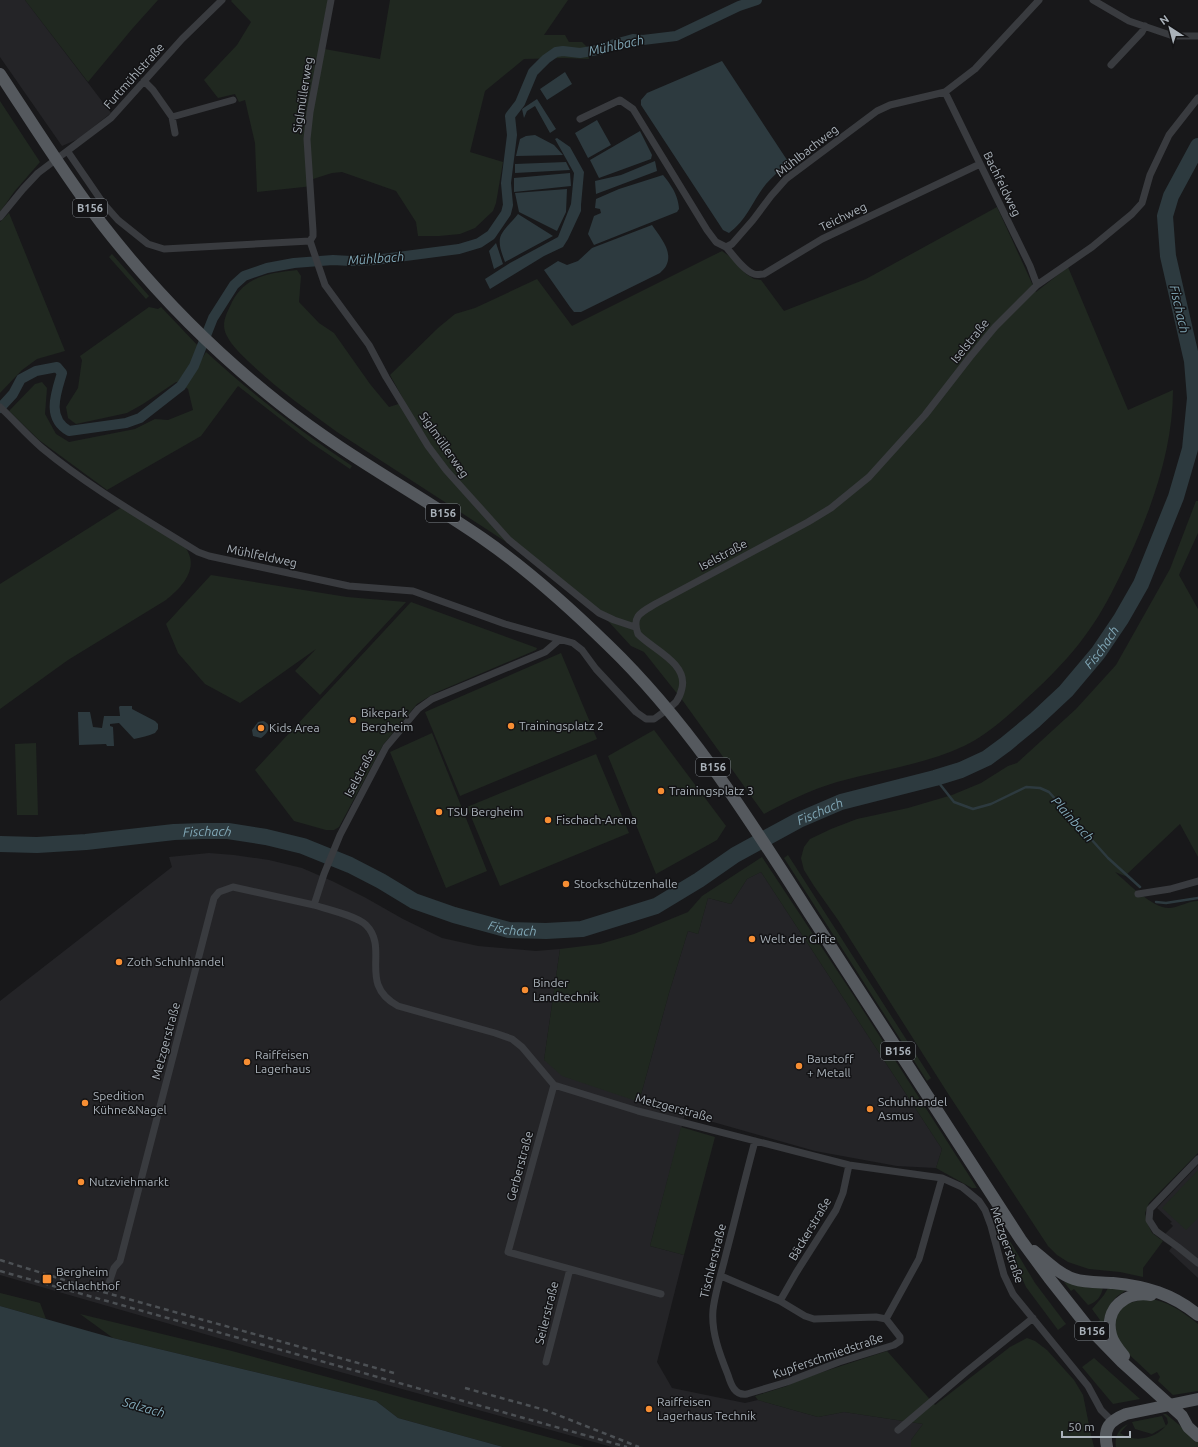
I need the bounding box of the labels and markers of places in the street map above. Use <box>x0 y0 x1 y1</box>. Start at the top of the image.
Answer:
place label: Bikepark Bergheim <box>361 706 413 733</box>
marker: Bikepark Bergheim <box>348 715 358 725</box>
place label: Trainingsplatz 2 <box>519 719 604 732</box>
place label: Kids Area <box>269 721 320 734</box>
marker: Trainingsplatz 2 <box>506 721 516 731</box>
marker: Kids Area <box>256 723 266 733</box>
place label: Trainingsplatz 3 <box>669 784 754 797</box>
marker: Trainingsplatz 3 <box>656 786 666 796</box>
place label: TSU Bergheim <box>447 805 523 818</box>
marker: TSU Bergheim <box>434 807 444 817</box>
place label: Fischach-Arena <box>556 813 637 826</box>
marker: Fischach-Arena <box>543 815 553 825</box>
place label: Stockschützenhalle <box>574 877 678 890</box>
marker: Stockschützenhalle <box>561 879 571 889</box>
place label: Welt der Gifte <box>760 932 836 945</box>
marker: Welt der Gifte <box>747 934 757 944</box>
place label: Zoth Schuhhandel <box>127 955 224 968</box>
marker: Zoth Schuhhandel <box>114 957 124 967</box>
place label: Binder Landtechnik <box>533 976 599 1003</box>
marker: Binder Landtechnik <box>520 985 530 995</box>
place label: Raiffeisen Lagerhaus <box>255 1048 310 1075</box>
place label: Baustoff + Metall <box>807 1052 855 1079</box>
marker: Raiffeisen Lagerhaus <box>242 1057 252 1067</box>
marker: Baustoff + Metall <box>794 1061 804 1071</box>
place label: Spedition Kühne&Nagel <box>93 1089 167 1116</box>
place label: Schuhhandel Asmus <box>878 1095 947 1122</box>
marker: Spedition Kühne&Nagel <box>80 1098 90 1108</box>
marker: Schuhhandel Asmus <box>865 1104 875 1114</box>
place label: Nutzviehmarkt <box>89 1175 169 1188</box>
marker: Nutzviehmarkt <box>76 1177 86 1187</box>
place label: Bergheim Schlachthof <box>56 1265 120 1292</box>
marker: Bergheim Schlachthof <box>41 1273 53 1285</box>
place label: Raiffeisen Lagerhaus Technik <box>657 1395 756 1422</box>
marker: Raiffeisen Lagerhaus Technik <box>644 1404 654 1414</box>

